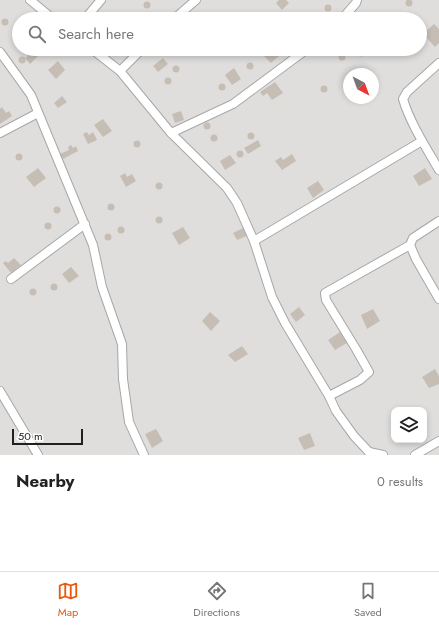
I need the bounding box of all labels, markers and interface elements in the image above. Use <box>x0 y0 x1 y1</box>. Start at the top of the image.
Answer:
search box <box>12 12 427 56</box>
icon: search <box>26 23 48 45</box>
text: Search here <box>58 23 134 45</box>
north arrow <box>343 68 379 104</box>
map controls <box>391 407 427 443</box>
button: layers <box>391 407 427 443</box>
scale bar <box>12 427 83 446</box>
text: 50 m <box>18 428 43 444</box>
text: Nearby <box>16 469 74 493</box>
text: 0 results <box>377 472 423 491</box>
tab: Map <box>57 580 79 620</box>
tab: Directions <box>193 580 240 620</box>
tab: Saved <box>354 580 382 620</box>

